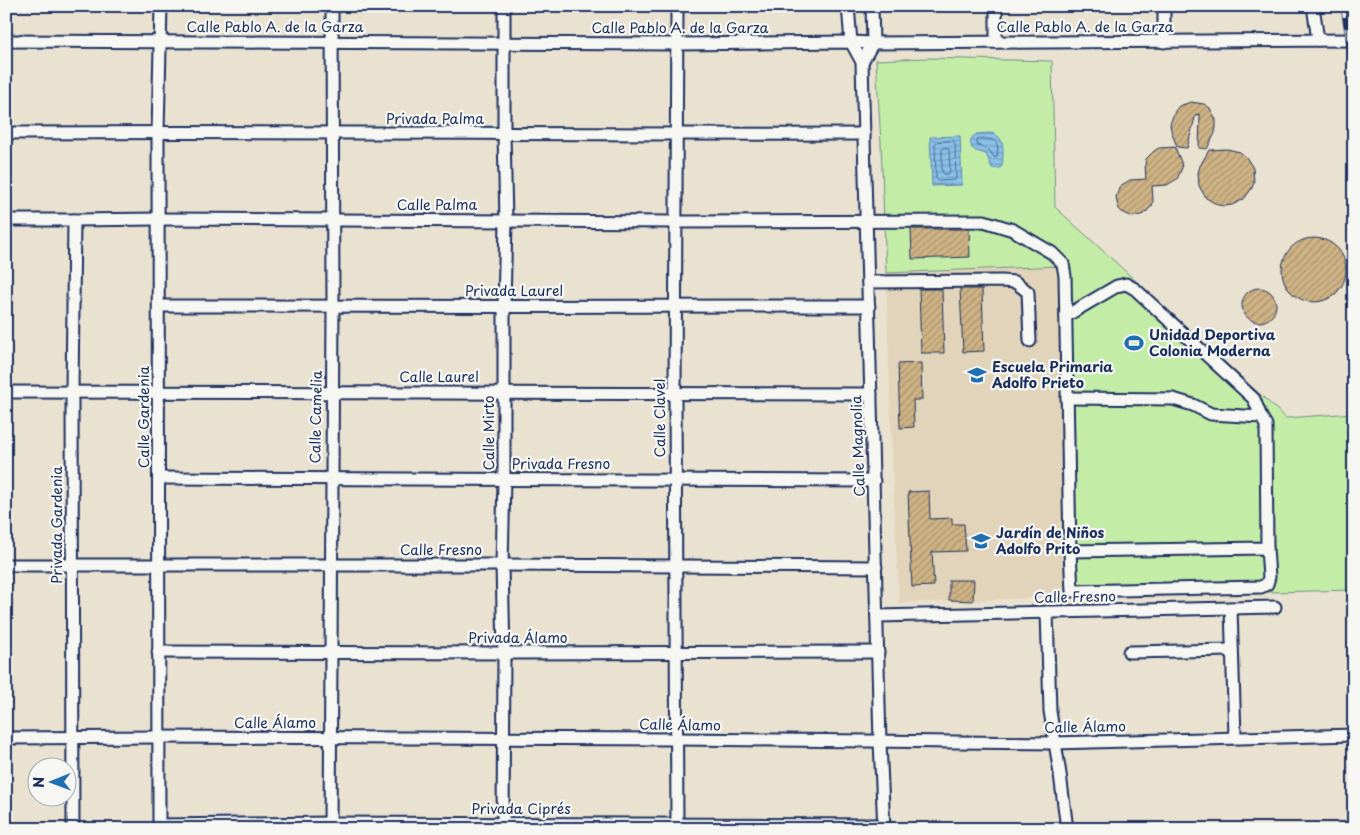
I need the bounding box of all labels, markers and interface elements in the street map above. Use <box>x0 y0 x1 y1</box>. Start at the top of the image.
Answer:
street label: Calle Pablo A. de la Garza <box>186 16 364 37</box>
street label: Calle Pablo A. de la Garza <box>996 16 1174 37</box>
street label: Calle Pablo A. de la Garza <box>591 17 769 38</box>
street label: Privada Palma <box>386 108 484 129</box>
street label: Calle Palma <box>397 194 478 215</box>
street label: Privada Laurel <box>465 280 563 301</box>
place label: Unidad Deportiva Colonia Moderna <box>1149 324 1276 361</box>
sports icon: Unidad Deportiva Colonia Moderna <box>1123 332 1145 354</box>
place label: Escuela Primaria Adolfo Prieto <box>991 356 1113 393</box>
school or university icon: Escuela Primaria Adolfo Prieto <box>966 364 988 386</box>
street label: Calle Gardenia <box>133 365 154 468</box>
street label: Calle Laurel <box>399 366 479 387</box>
street label: Calle Camelia <box>304 370 327 464</box>
street label: Calle Clavel <box>649 379 670 457</box>
street label: Calle Mirto <box>478 395 499 471</box>
street label: Calle Magnolia <box>845 395 870 497</box>
street label: Privada Fresno <box>512 453 610 474</box>
street label: Privada Gardenia <box>46 466 67 584</box>
place label: Jardín de Niños Adolfo Prito <box>995 522 1104 559</box>
school or university icon: Jardín de Niños Adolfo Prito <box>970 530 992 552</box>
street label: Calle Fresno <box>400 539 482 560</box>
street label: Calle Fresno <box>1034 585 1116 608</box>
street label: Privada Álamo <box>468 627 568 648</box>
street label: Calle Álamo <box>234 712 316 733</box>
street label: Calle Álamo <box>639 713 721 736</box>
street label: Calle Álamo <box>1044 715 1126 738</box>
north arrow <box>28 758 78 808</box>
text: N <box>28 777 49 788</box>
street label: Privada Ciprés <box>471 798 571 819</box>

